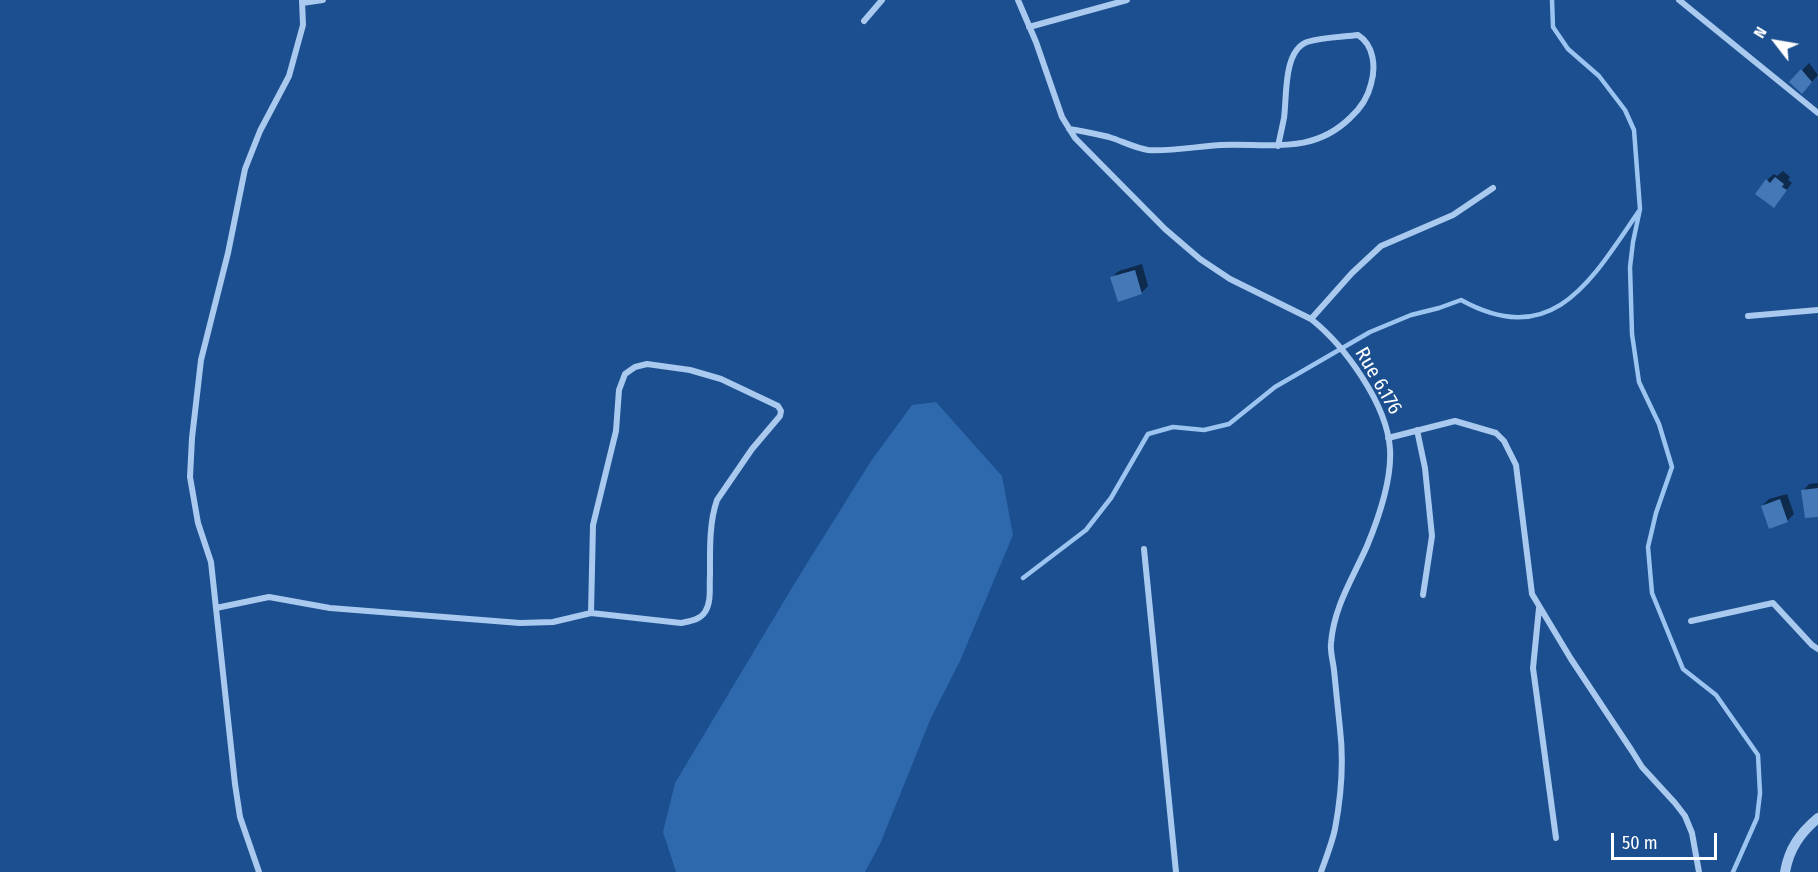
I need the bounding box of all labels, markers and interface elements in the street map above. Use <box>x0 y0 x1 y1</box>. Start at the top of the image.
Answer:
north arrow <box>1746 12 1806 72</box>
text: N <box>1750 23 1771 41</box>
street label: Rue 6.176 <box>1349 343 1407 419</box>
scale bar <box>1614 821 1720 859</box>
text: 50 m <box>1622 832 1658 854</box>

